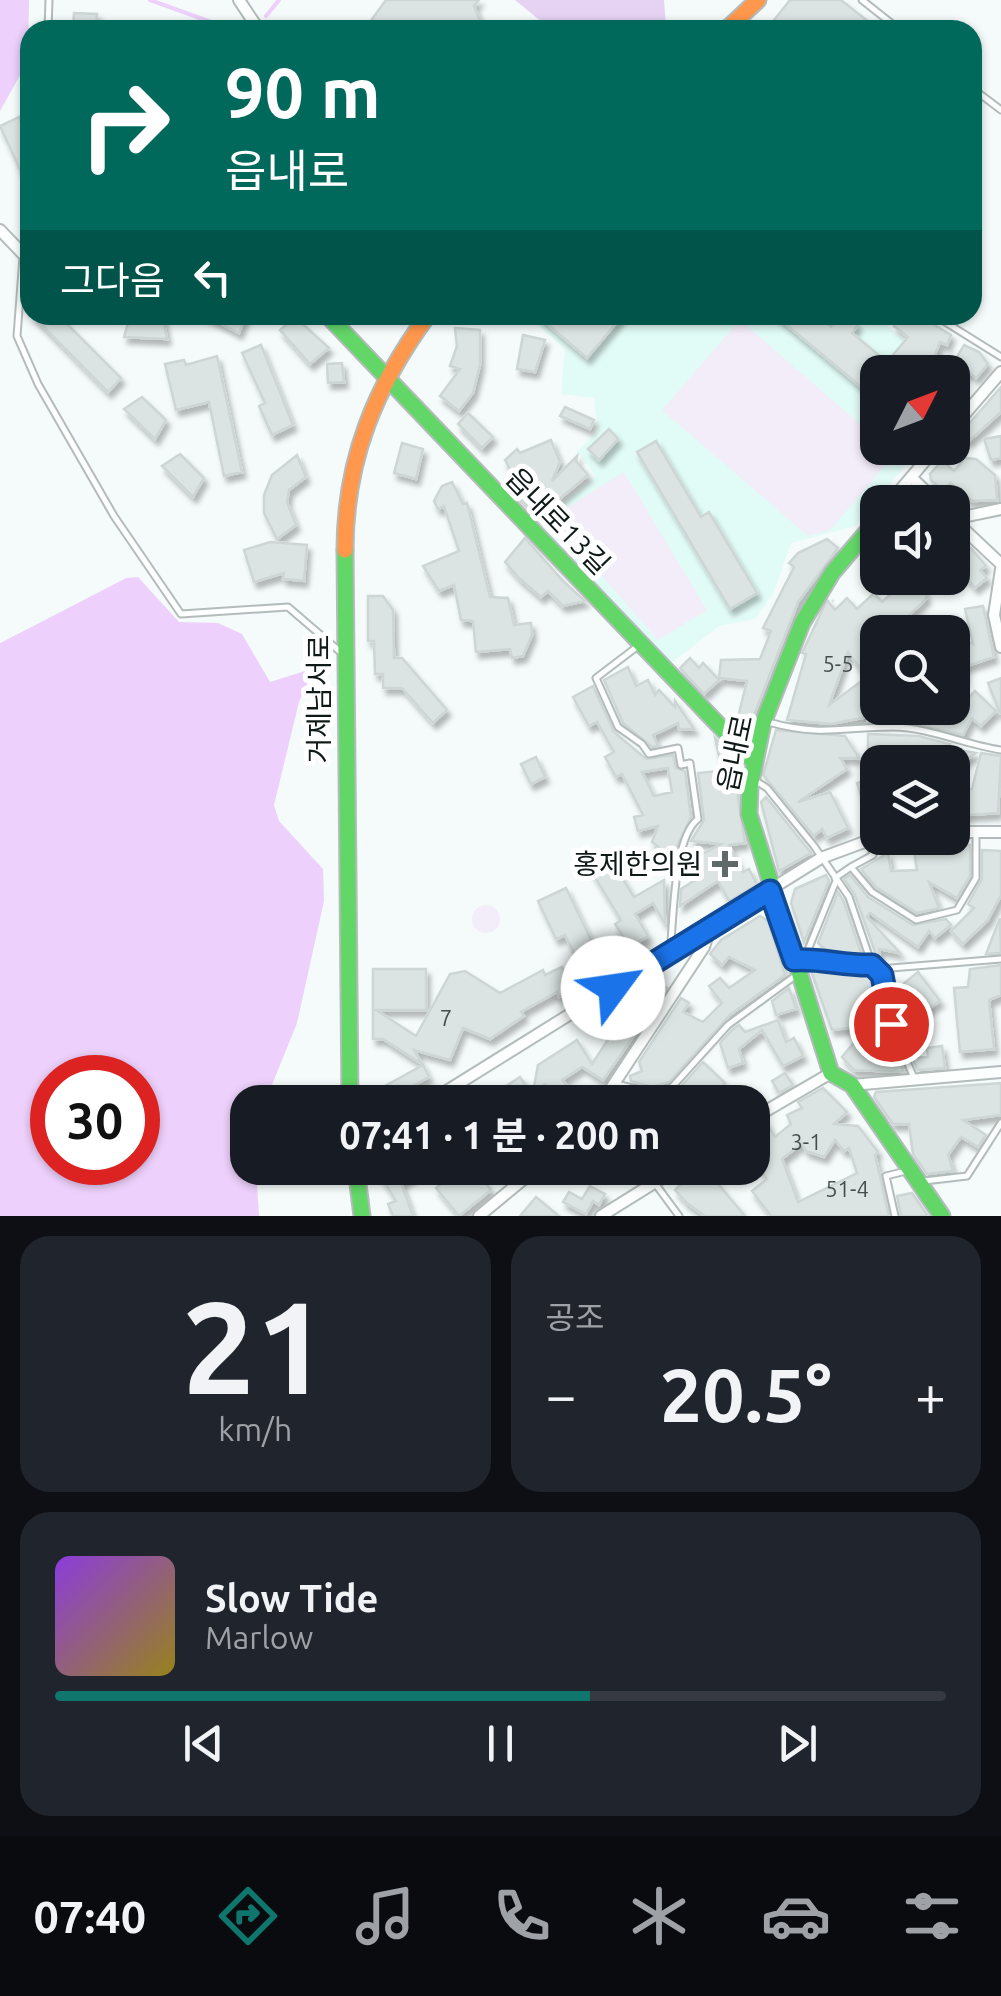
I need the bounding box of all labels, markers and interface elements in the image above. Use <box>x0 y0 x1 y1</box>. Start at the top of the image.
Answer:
text: 90 m <box>225 53 381 131</box>
icon: right <box>60 60 190 190</box>
text: 읍내로 <box>225 145 349 196</box>
icon: left <box>185 250 240 305</box>
text: 그다음 <box>60 259 165 301</box>
north arrow <box>860 355 970 465</box>
map controls <box>860 355 970 855</box>
street label: 읍내로13길 <box>500 461 616 580</box>
button: sound <box>860 485 970 595</box>
button: search <box>860 615 970 725</box>
street label: 거제남서로 <box>303 635 334 763</box>
house number: 5-5 <box>822 651 854 676</box>
street label: 읍내로 <box>711 712 758 794</box>
button: layers <box>860 745 970 855</box>
place label: 홍제한의원 <box>573 848 702 879</box>
marker: 홍제한의원 <box>712 851 738 877</box>
position arrow <box>561 936 665 1040</box>
pin <box>849 982 934 1067</box>
icon: arrive <box>864 997 919 1052</box>
house number: 7 <box>440 1005 452 1030</box>
speed limit sign: 30 <box>30 1055 160 1185</box>
text: 07:41 · 1 분 · 200 m <box>339 1114 661 1156</box>
house number: 3-1 <box>790 1129 822 1154</box>
house number: 51-4 <box>825 1176 869 1201</box>
text: 21 <box>182 1273 329 1419</box>
text: 공조 <box>546 1299 604 1335</box>
text: 20.5° <box>660 1352 832 1436</box>
text: − <box>546 1364 577 1425</box>
text: + <box>915 1364 946 1425</box>
text: km/h <box>218 1411 292 1447</box>
text: Slow Tide <box>205 1577 378 1619</box>
text: Marlow <box>205 1619 313 1655</box>
icon: previous <box>176 1716 231 1771</box>
icon: pause <box>473 1716 528 1771</box>
icon: next <box>770 1716 825 1771</box>
icon: directions <box>213 1881 283 1951</box>
icon: music <box>350 1881 420 1951</box>
icon: phone <box>487 1881 557 1951</box>
icon: climate <box>624 1881 694 1951</box>
icon: car <box>761 1881 831 1951</box>
icon: filters <box>897 1881 967 1951</box>
text: 07:40 <box>33 1891 146 1942</box>

